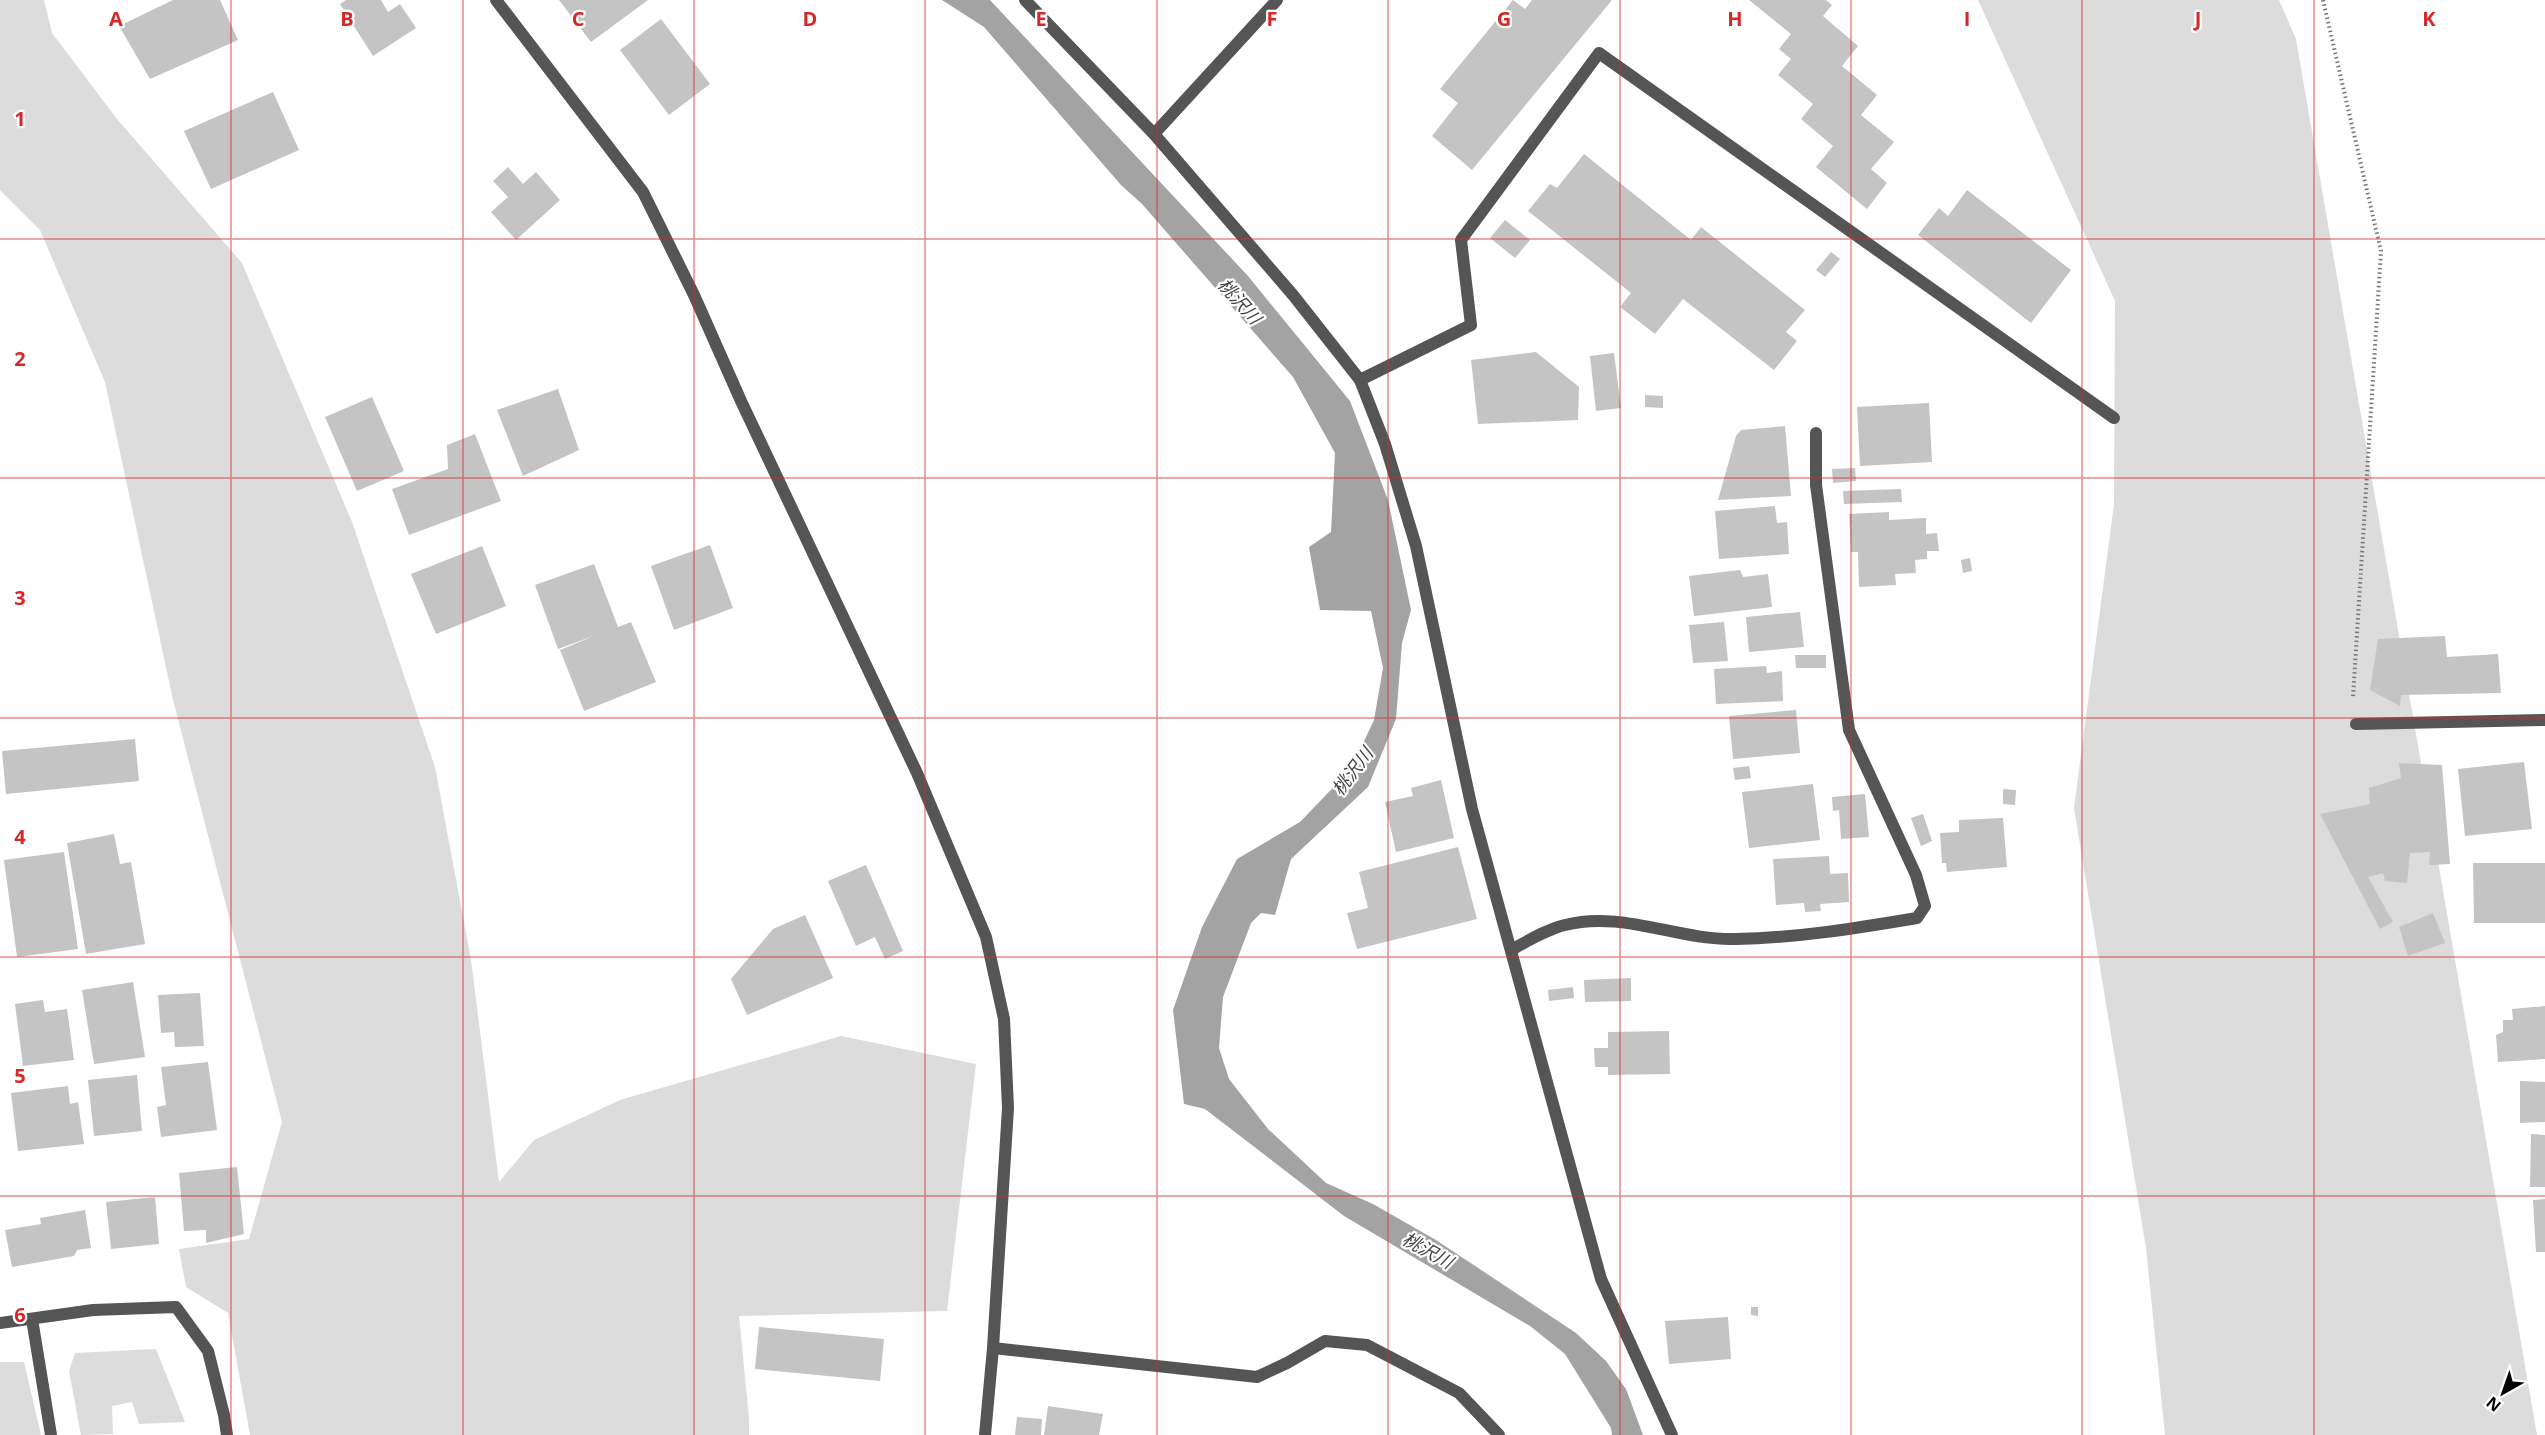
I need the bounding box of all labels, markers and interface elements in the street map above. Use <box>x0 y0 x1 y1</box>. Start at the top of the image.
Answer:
text: A <box>109 5 123 32</box>
text: B <box>340 5 354 32</box>
text: C <box>572 5 585 32</box>
text: D <box>803 5 817 32</box>
text: E <box>1035 5 1047 32</box>
text: F <box>1267 5 1277 32</box>
text: G <box>1497 5 1511 32</box>
text: H <box>1727 5 1743 32</box>
text: I <box>1964 5 1970 32</box>
text: J <box>2193 5 2201 32</box>
text: K <box>2422 5 2436 32</box>
text: 1 <box>14 105 26 132</box>
water label: 桃沢川 <box>1213 273 1268 331</box>
text: 2 <box>14 345 26 372</box>
text: 3 <box>14 584 26 611</box>
water label: 桃沢川 <box>1326 741 1379 800</box>
text: 4 <box>14 823 26 850</box>
text: 5 <box>14 1062 26 1089</box>
water label: 桃沢川 <box>1399 1226 1459 1275</box>
text: 6 <box>14 1301 26 1328</box>
north arrow <box>2473 1363 2533 1423</box>
text: N <box>2481 1392 2505 1417</box>

